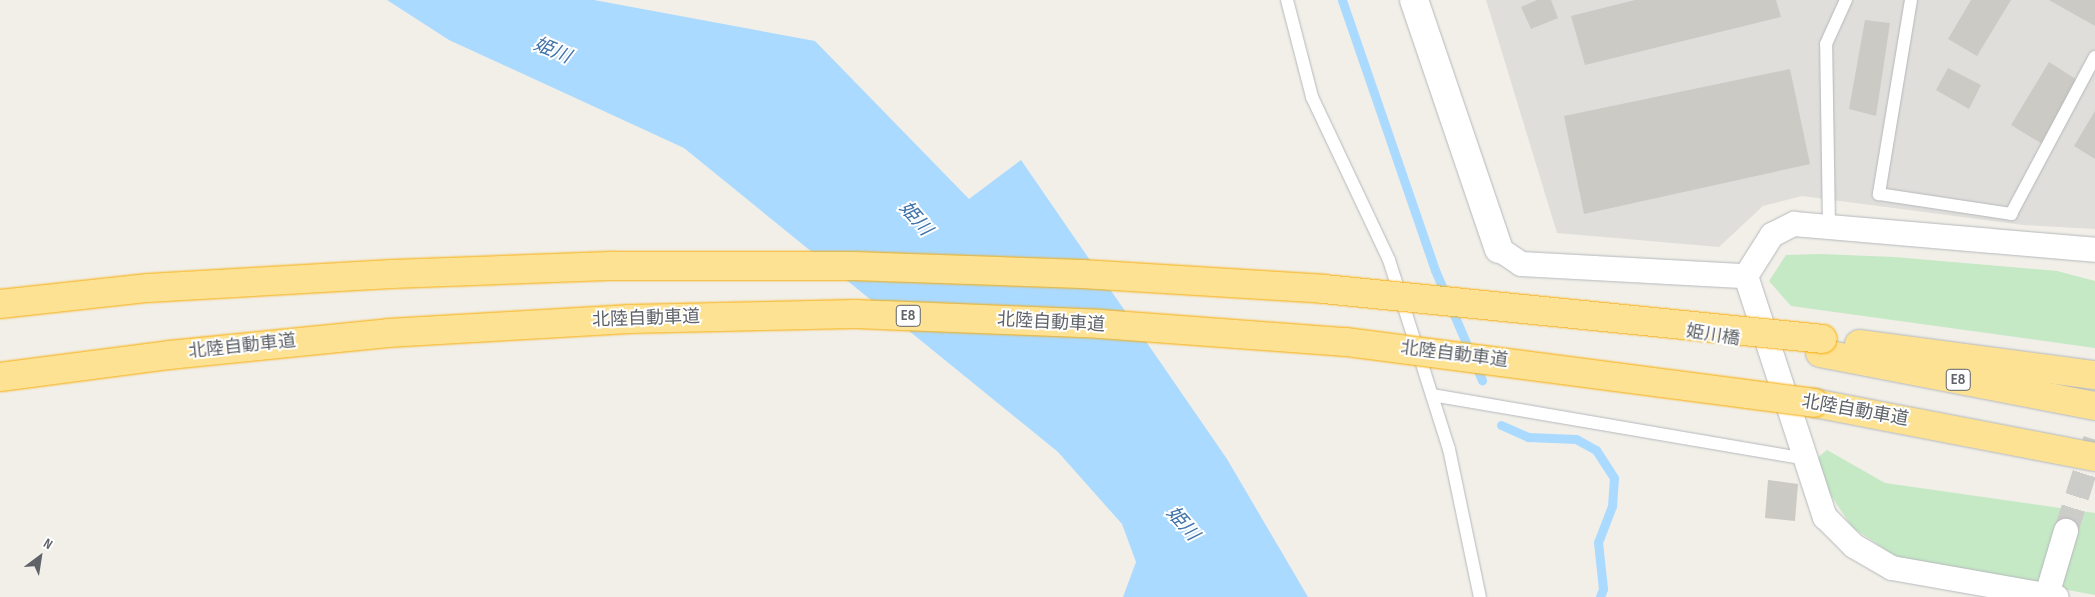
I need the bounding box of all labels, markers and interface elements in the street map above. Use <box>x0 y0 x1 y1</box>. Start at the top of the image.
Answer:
water label: 姫川 <box>530 33 574 69</box>
water label: 姫川 <box>894 197 936 241</box>
road number: E8 <box>896 302 920 330</box>
street label: 北陸自動車道 <box>592 306 700 332</box>
street label: 北陸自動車道 <box>997 309 1105 337</box>
street label: 姫川橋 <box>1685 321 1741 351</box>
street label: 北陸自動車道 <box>187 331 297 363</box>
street label: 北陸自動車道 <box>1399 338 1509 372</box>
road number: E8 <box>1946 366 1970 394</box>
street label: 北陸自動車道 <box>1800 391 1910 431</box>
water label: 姫川 <box>1161 502 1203 546</box>
north arrow <box>15 532 65 582</box>
text: N <box>40 534 56 553</box>

